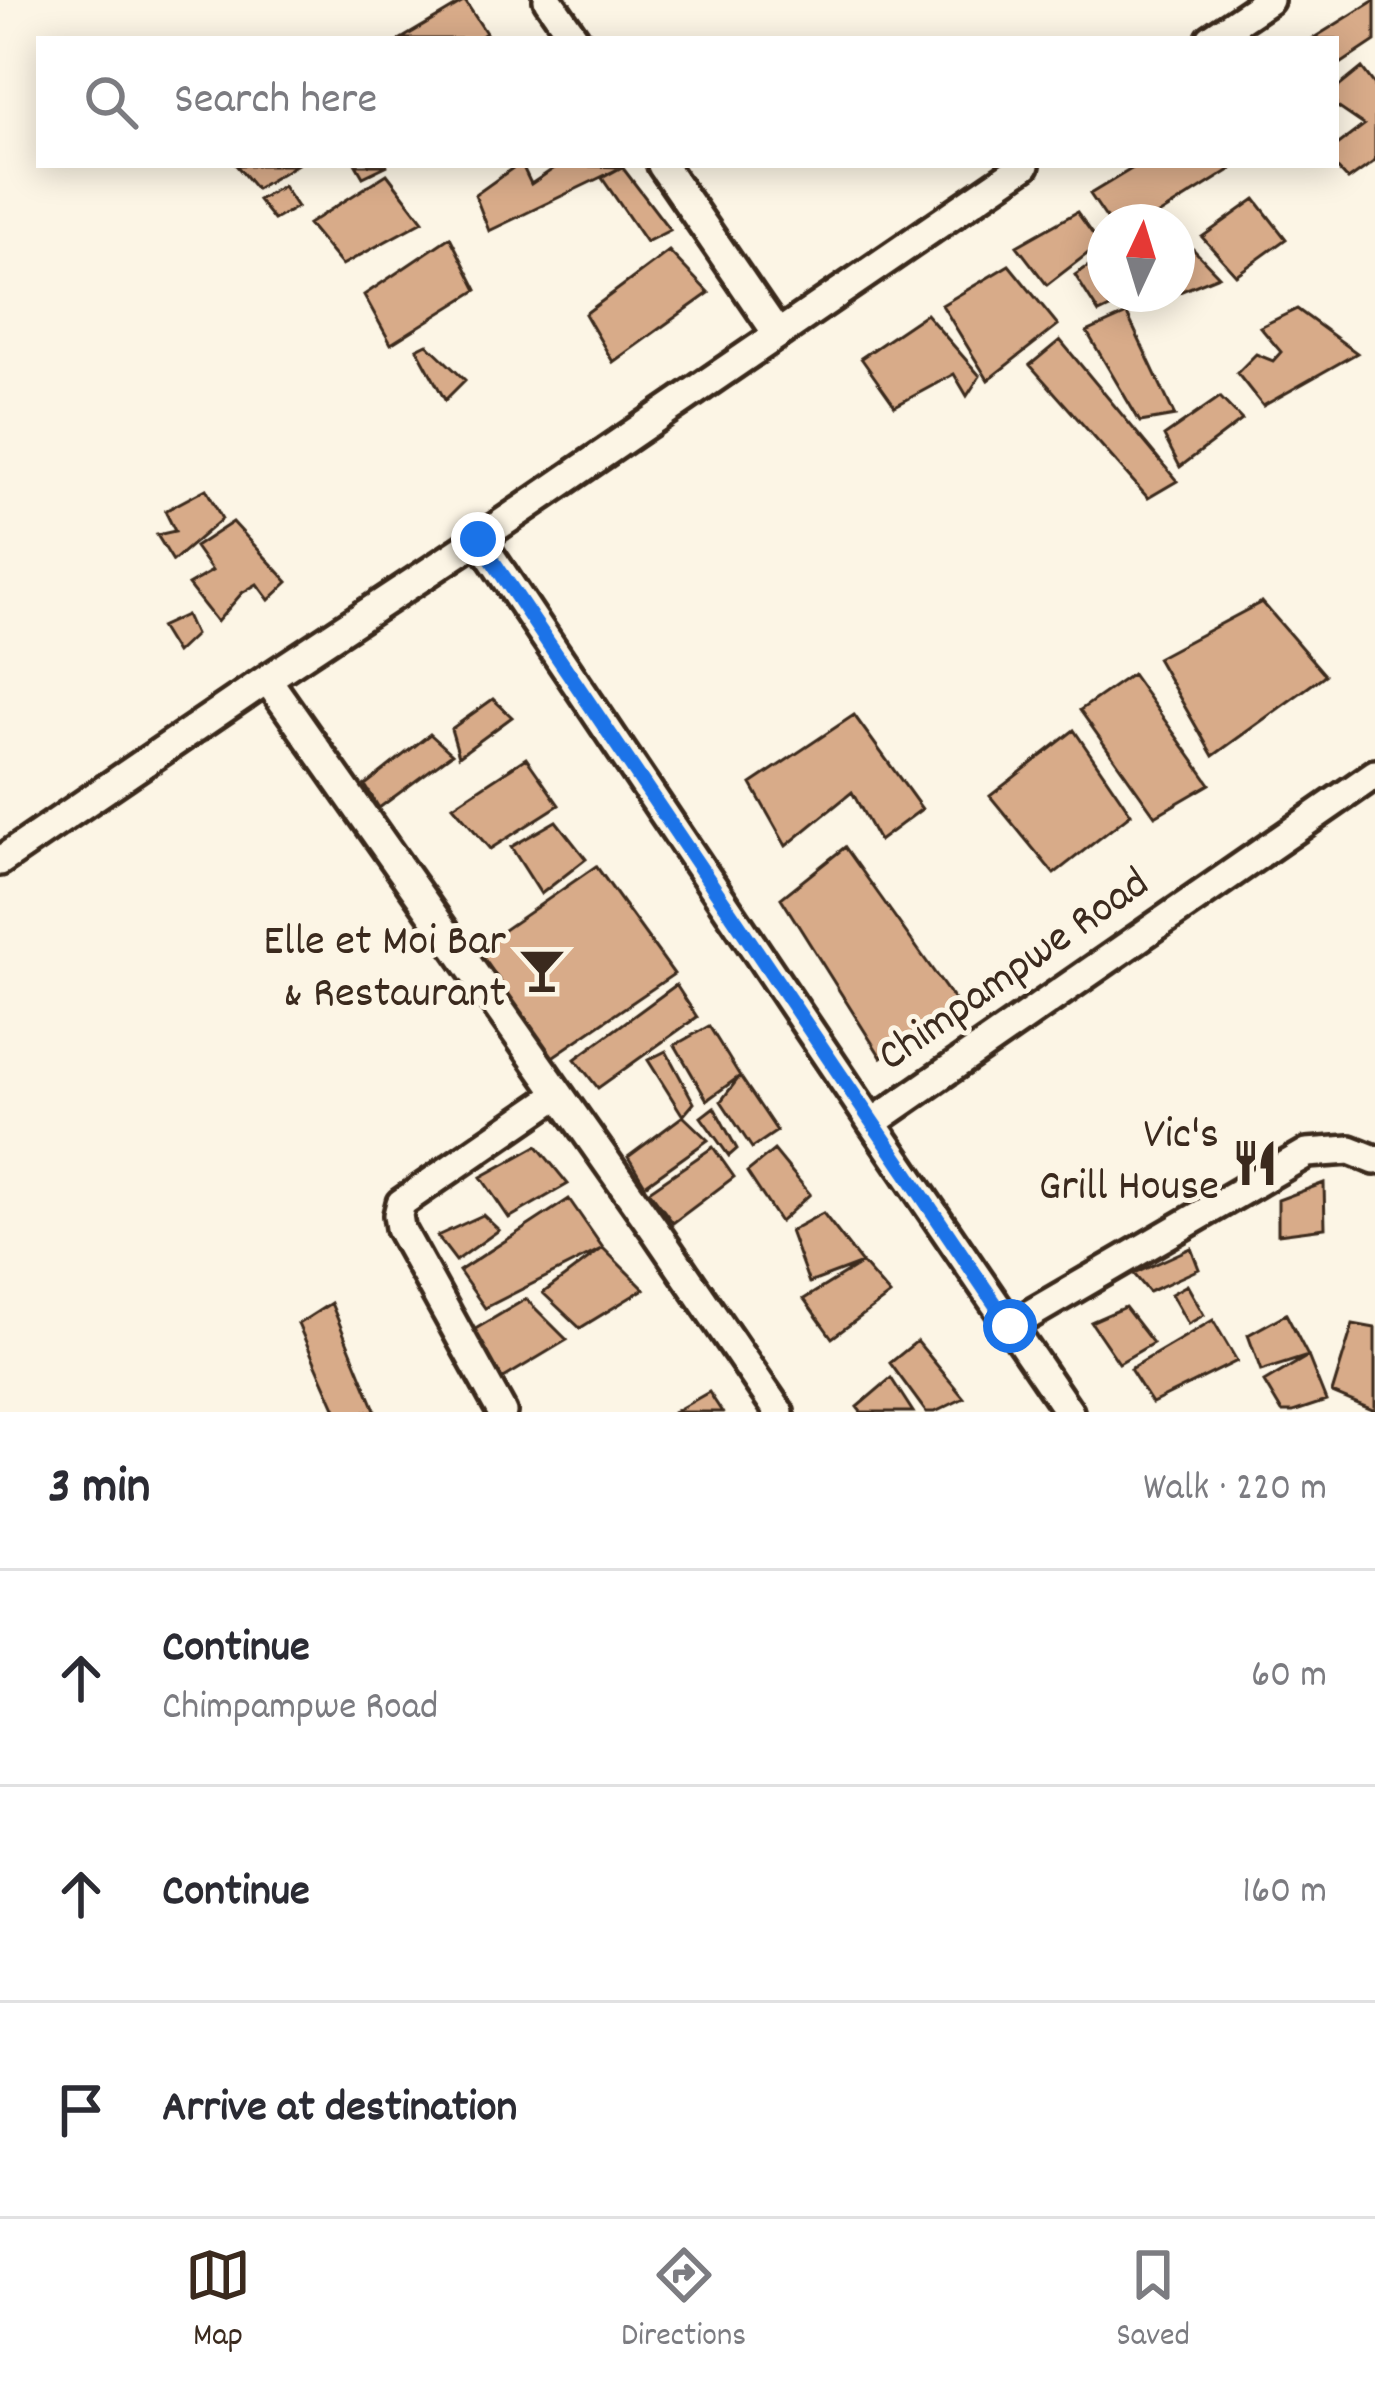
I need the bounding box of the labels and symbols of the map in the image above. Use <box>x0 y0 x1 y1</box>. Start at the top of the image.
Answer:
north arrow <box>1087 204 1195 312</box>
route end <box>451 512 505 566</box>
street label: Chimpampwe Road <box>866 854 1164 1090</box>
place label: Elle et Moi Bar & Restaurant <box>263 912 506 1028</box>
bar icon: Elle et Moi Bar & Restaurant <box>517 945 567 995</box>
place label: Vic's Grill House <box>1038 1105 1219 1221</box>
restaurant icon: Vic's Grill House <box>1230 1138 1280 1188</box>
route start <box>983 1299 1037 1353</box>

